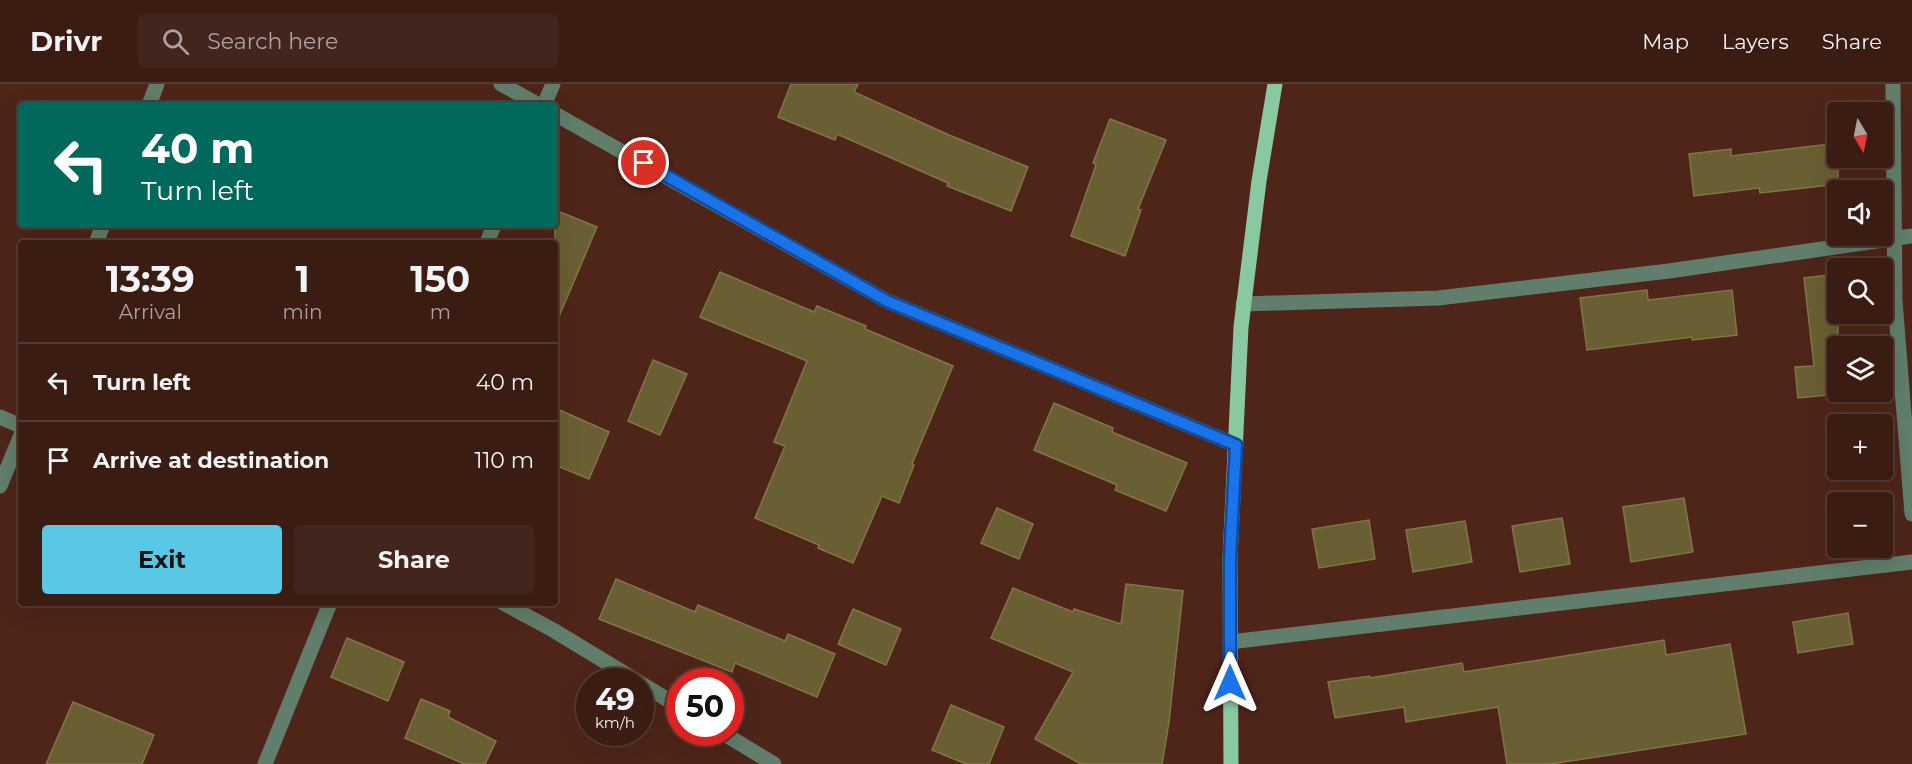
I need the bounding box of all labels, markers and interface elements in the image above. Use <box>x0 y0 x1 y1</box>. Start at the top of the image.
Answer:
search box <box>138 14 558 68</box>
text: Drivr <box>30 24 102 58</box>
icon: search <box>159 25 192 58</box>
text: Search here <box>207 28 338 55</box>
text: Map <box>1642 29 1689 54</box>
text: Layers <box>1722 29 1789 54</box>
text: Share <box>1822 29 1882 54</box>
north arrow <box>1827 102 1893 168</box>
map controls <box>1827 102 1893 558</box>
text: 40 m <box>141 122 254 174</box>
icon: left <box>42 126 120 204</box>
pin <box>618 137 669 188</box>
icon: arrive <box>627 146 660 179</box>
text: Turn left <box>141 174 254 207</box>
button: sound <box>1827 180 1893 246</box>
text: 13:39 <box>106 257 195 301</box>
text: 1 <box>295 257 310 301</box>
text: 150 <box>410 257 470 301</box>
button: search <box>1827 258 1893 324</box>
text: Arrival <box>119 300 182 324</box>
text: min <box>282 300 323 324</box>
text: m <box>430 300 451 324</box>
button: layers <box>1827 336 1893 402</box>
icon: left <box>42 366 75 399</box>
text: Turn left <box>93 369 191 396</box>
text: 40 m <box>476 369 534 396</box>
button: + <box>1827 414 1893 480</box>
icon: arrive <box>42 444 75 477</box>
text: Arrive at destination <box>93 447 329 474</box>
text: 110 m <box>474 447 534 474</box>
button: − <box>1827 492 1893 558</box>
button: Exit <box>42 525 282 594</box>
button: Share <box>294 525 534 594</box>
position arrow <box>1198 651 1262 715</box>
speed limit sign: 50 <box>666 668 744 746</box>
text: 49 <box>595 681 635 718</box>
text: km/h <box>595 713 635 732</box>

